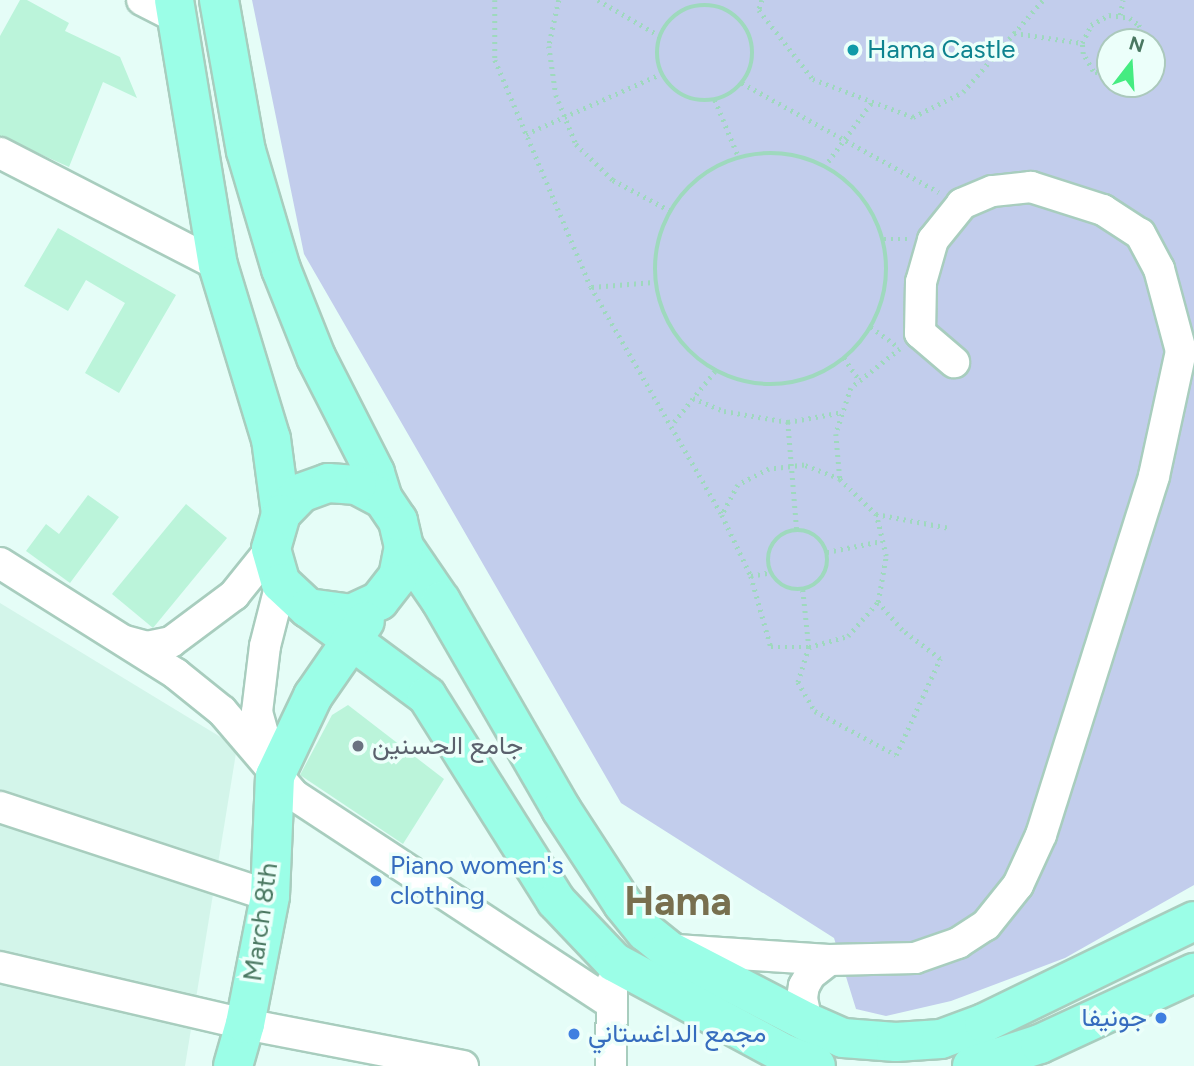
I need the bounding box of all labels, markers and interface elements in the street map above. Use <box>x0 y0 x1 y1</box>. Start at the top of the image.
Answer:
north arrow <box>1096 28 1166 98</box>
text: N <box>1126 31 1147 57</box>
place label: Hama Castle <box>867 34 1015 66</box>
marker: Hama Castle <box>845 42 861 58</box>
place label: جامع الحسنين <box>372 730 523 762</box>
marker: جامع الحسنين <box>350 738 366 754</box>
place label: Piano women's clothing <box>390 850 564 912</box>
street label: March 8th <box>237 861 285 983</box>
marker: Piano women's clothing <box>368 873 384 889</box>
district label: Hama <box>624 877 732 925</box>
place label: جونيفا <box>1081 1002 1147 1034</box>
marker: جونيفا <box>1153 1010 1169 1026</box>
place label: مجمع الداغستاني <box>588 1018 766 1050</box>
marker: مجمع الداغستاني <box>566 1026 582 1042</box>

